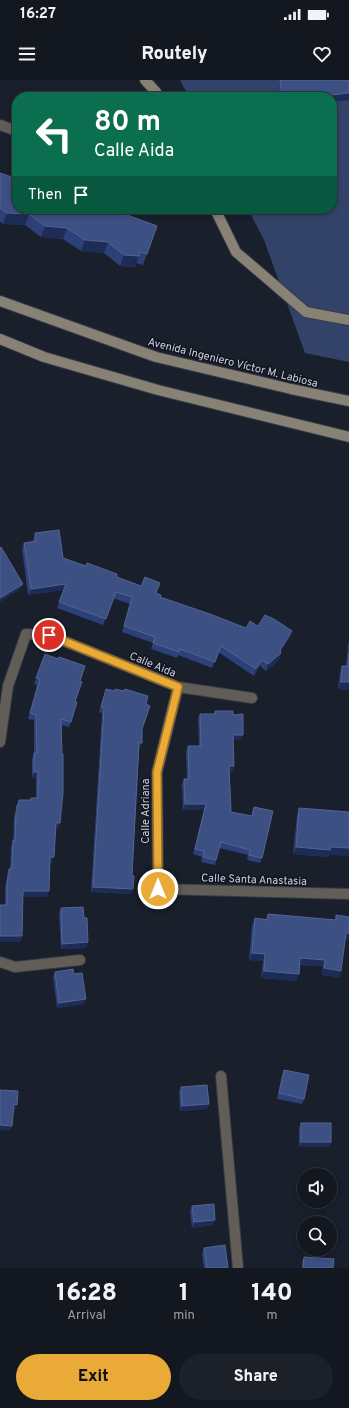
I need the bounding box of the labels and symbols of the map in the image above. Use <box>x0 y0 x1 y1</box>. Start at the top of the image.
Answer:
street label: Avenida Ingeniero Víctor M. Labiosa <box>146 335 320 391</box>
pin <box>32 618 66 652</box>
street label: Calle Aida <box>127 649 178 681</box>
street label: Calle Adriana <box>139 778 153 844</box>
position arrow <box>137 868 179 910</box>
street label: Calle Santa Anastasia <box>201 871 307 889</box>

